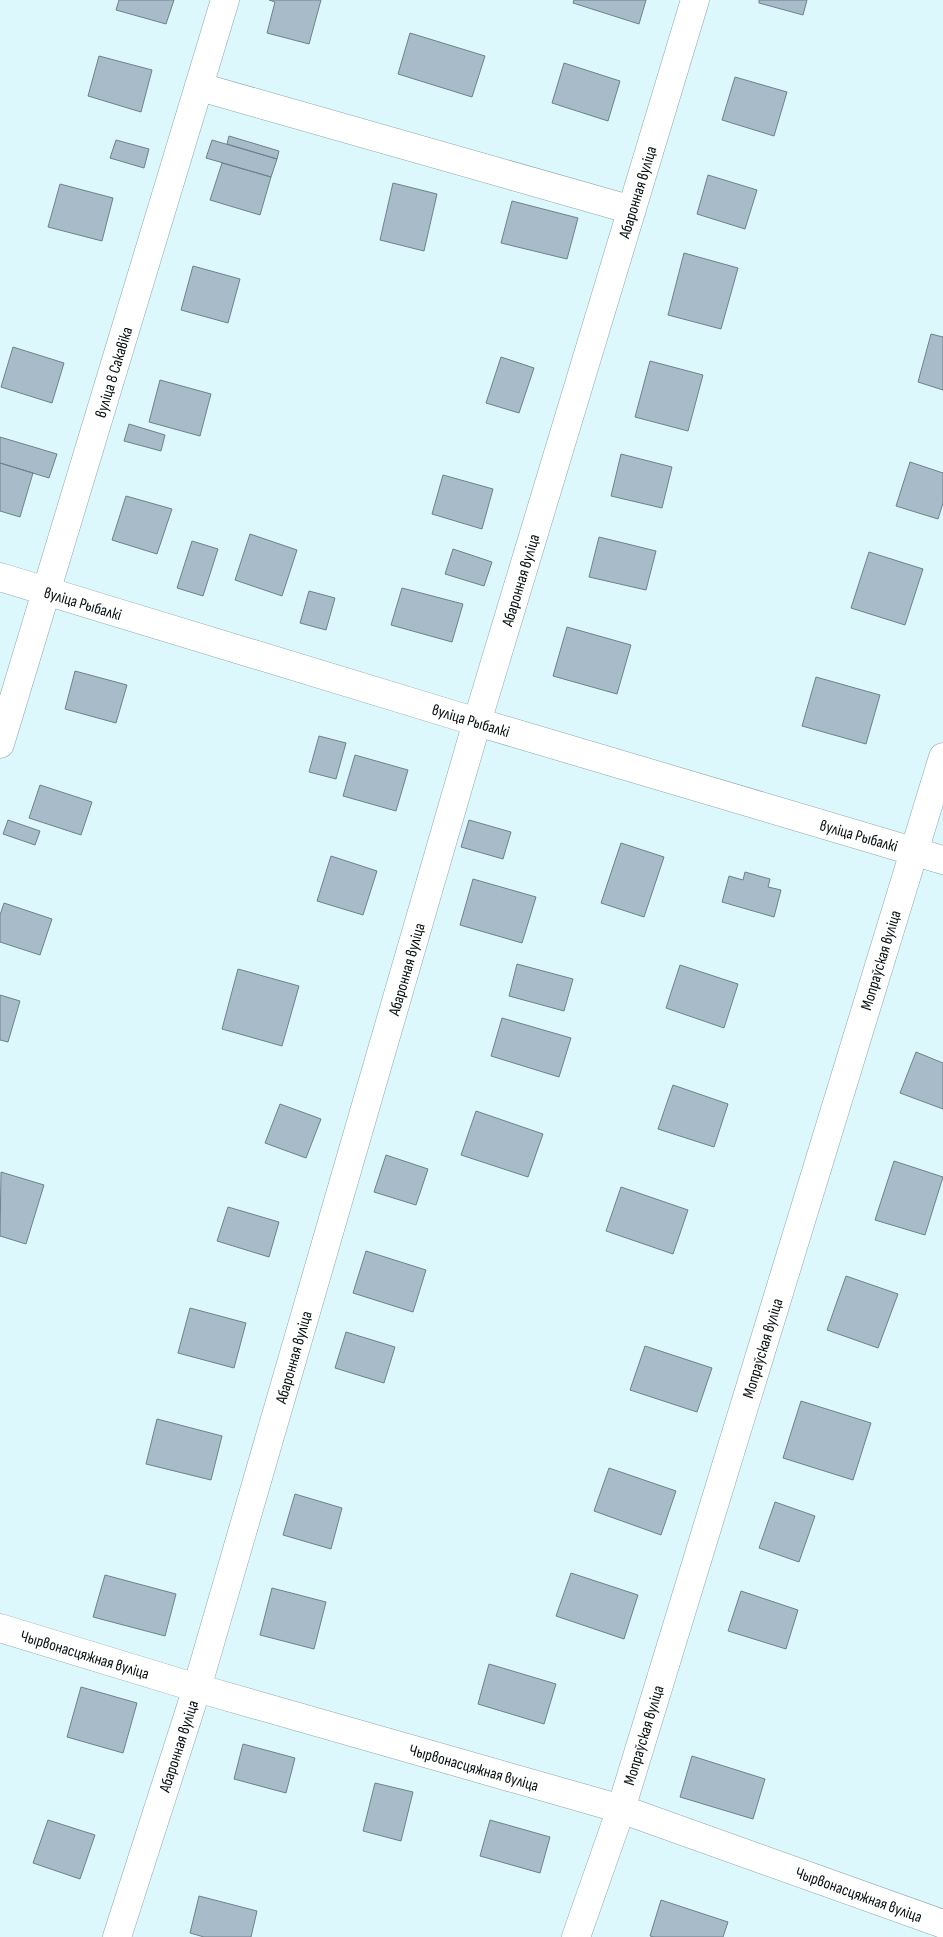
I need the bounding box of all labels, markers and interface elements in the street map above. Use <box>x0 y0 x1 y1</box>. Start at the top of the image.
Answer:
street label: Абаронная вуліца <box>615 144 661 242</box>
street label: вуліца 8 Сакавіка <box>92 325 137 420</box>
street label: Абаронная вуліца <box>498 532 544 630</box>
street label: вуліца Рыбалкі <box>41 584 124 625</box>
street label: вуліца Рыбалкі <box>429 701 512 742</box>
street label: вуліца Рыбалкі <box>817 816 900 857</box>
street label: Мопраўская вуліца <box>857 908 906 1013</box>
street label: Абаронная вуліца <box>385 921 430 1019</box>
street label: Мопраўская вуліца <box>739 1296 788 1401</box>
street label: Абаронная вуліца <box>272 1309 317 1407</box>
street label: Чырвонасцяжная вуліца <box>18 1627 151 1684</box>
street label: Мопраўская вуліца <box>620 1683 669 1788</box>
street label: Абаронная вуліца <box>155 1698 203 1796</box>
street label: Чырвонасцяжная вуліца <box>407 1741 540 1796</box>
street label: Чырвонасцяжная вуліца <box>792 1864 925 1927</box>

